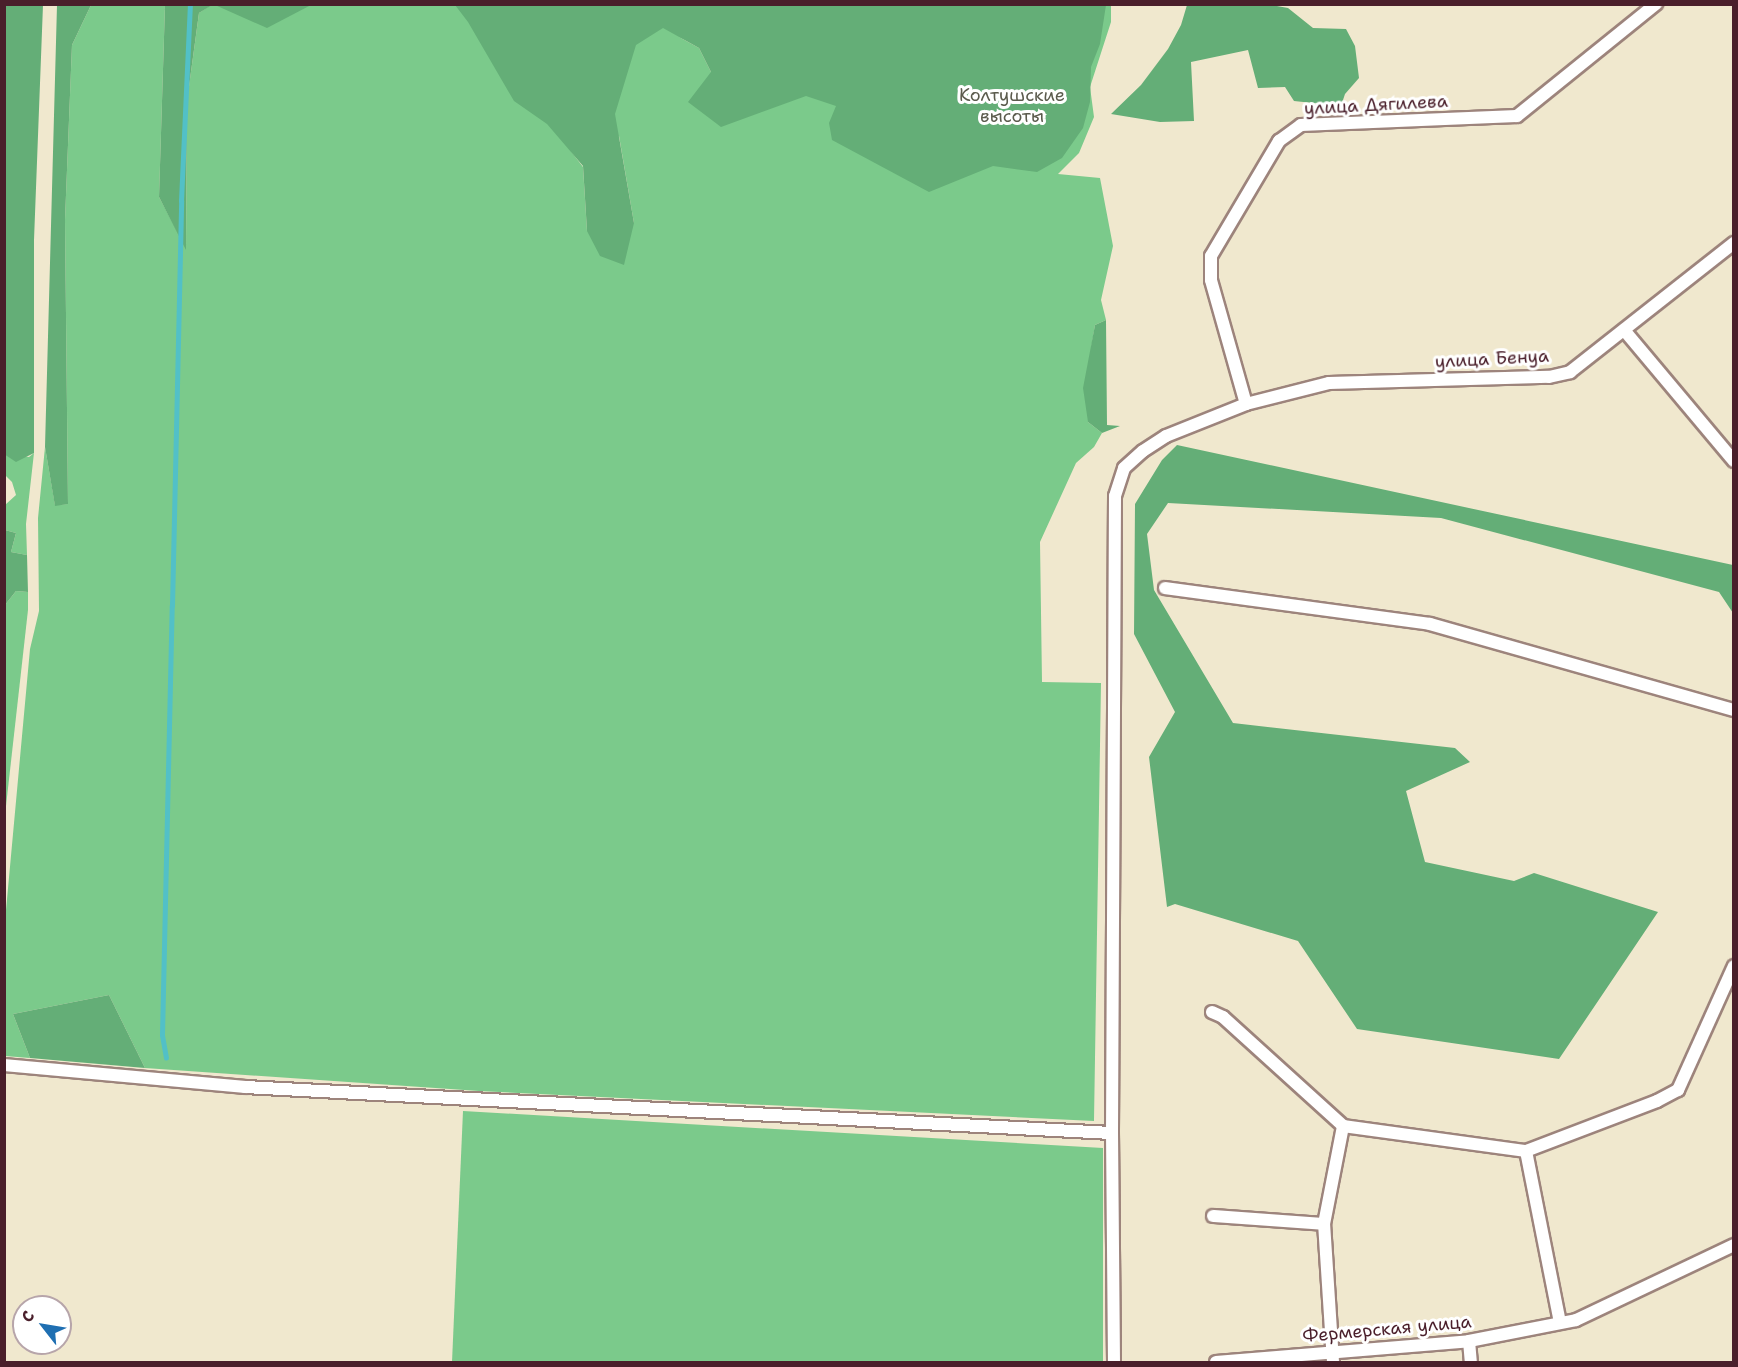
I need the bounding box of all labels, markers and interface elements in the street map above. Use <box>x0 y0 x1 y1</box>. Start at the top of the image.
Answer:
park label: Колтушские высоты <box>959 85 1065 128</box>
street label: улица Дягилева <box>1304 90 1448 120</box>
street label: улица Бенуа <box>1434 345 1550 373</box>
north arrow <box>12 1295 72 1355</box>
text: С <box>16 1307 39 1326</box>
street label: Фермерская улица <box>1302 1311 1472 1347</box>

